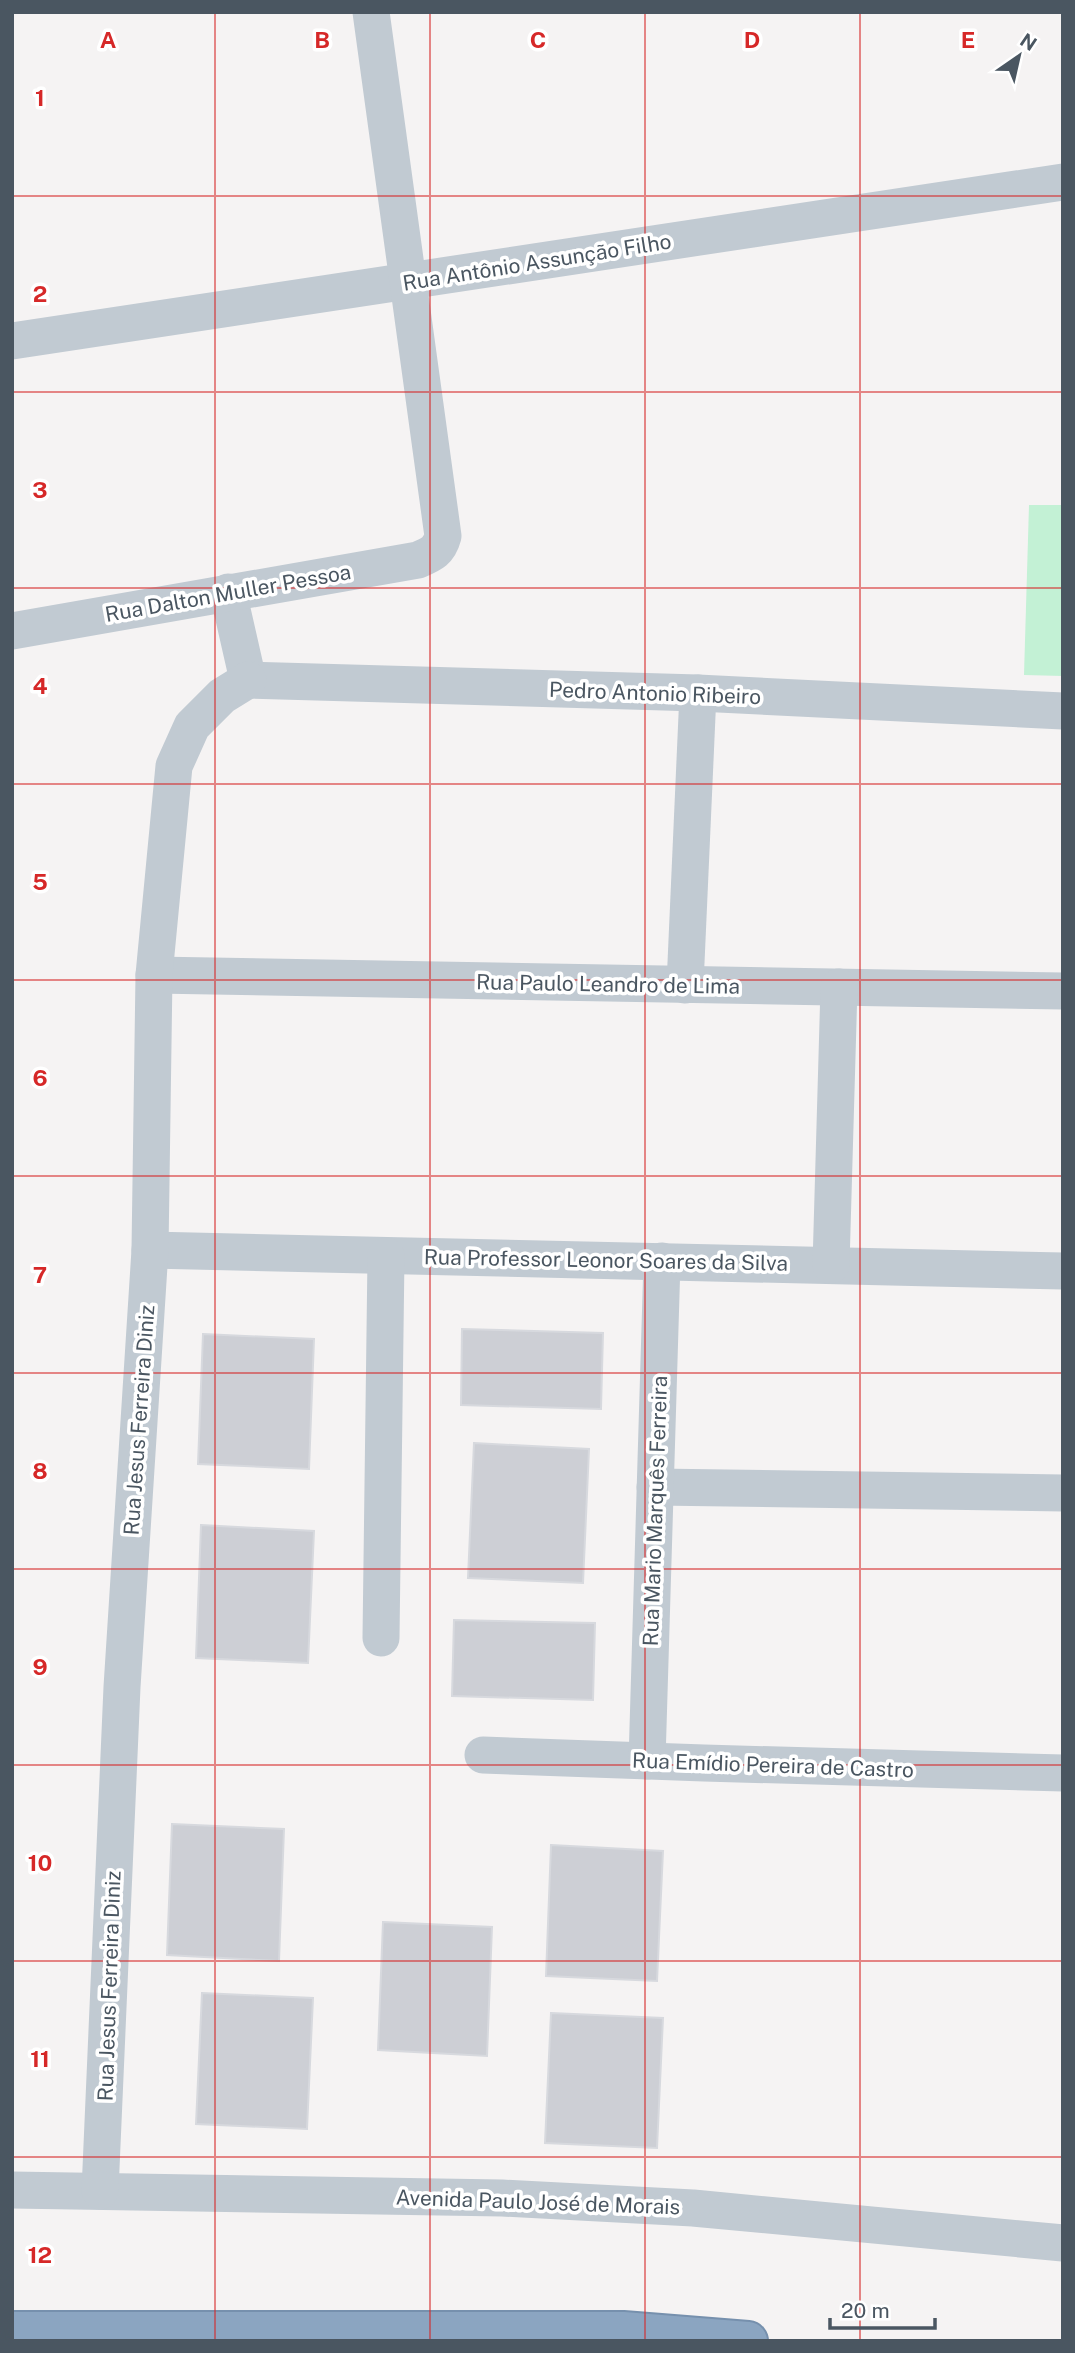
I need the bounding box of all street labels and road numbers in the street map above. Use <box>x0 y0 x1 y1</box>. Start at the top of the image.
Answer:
street label: Rua Antônio Assunção Filho <box>401 228 673 296</box>
street label: Rua Dalton Muller Pessoa <box>103 559 353 627</box>
street label: Pedro Antonio Ribeiro <box>549 677 761 709</box>
street label: Rua Paulo Leandro de Lima <box>476 969 740 999</box>
street label: Rua Professor Leonor Soares da Silva <box>424 1244 788 1276</box>
street label: Rua Jesus Ferreira Diniz <box>118 1304 160 1536</box>
street label: Rua Mario Marquês Ferreira <box>638 1375 672 1647</box>
street label: Rua Emídio Pereira de Castro <box>632 1748 914 1782</box>
street label: Rua Jesus Ferreira Diniz <box>92 1870 126 2102</box>
street label: Avenida Paulo José de Morais <box>395 2185 681 2219</box>

